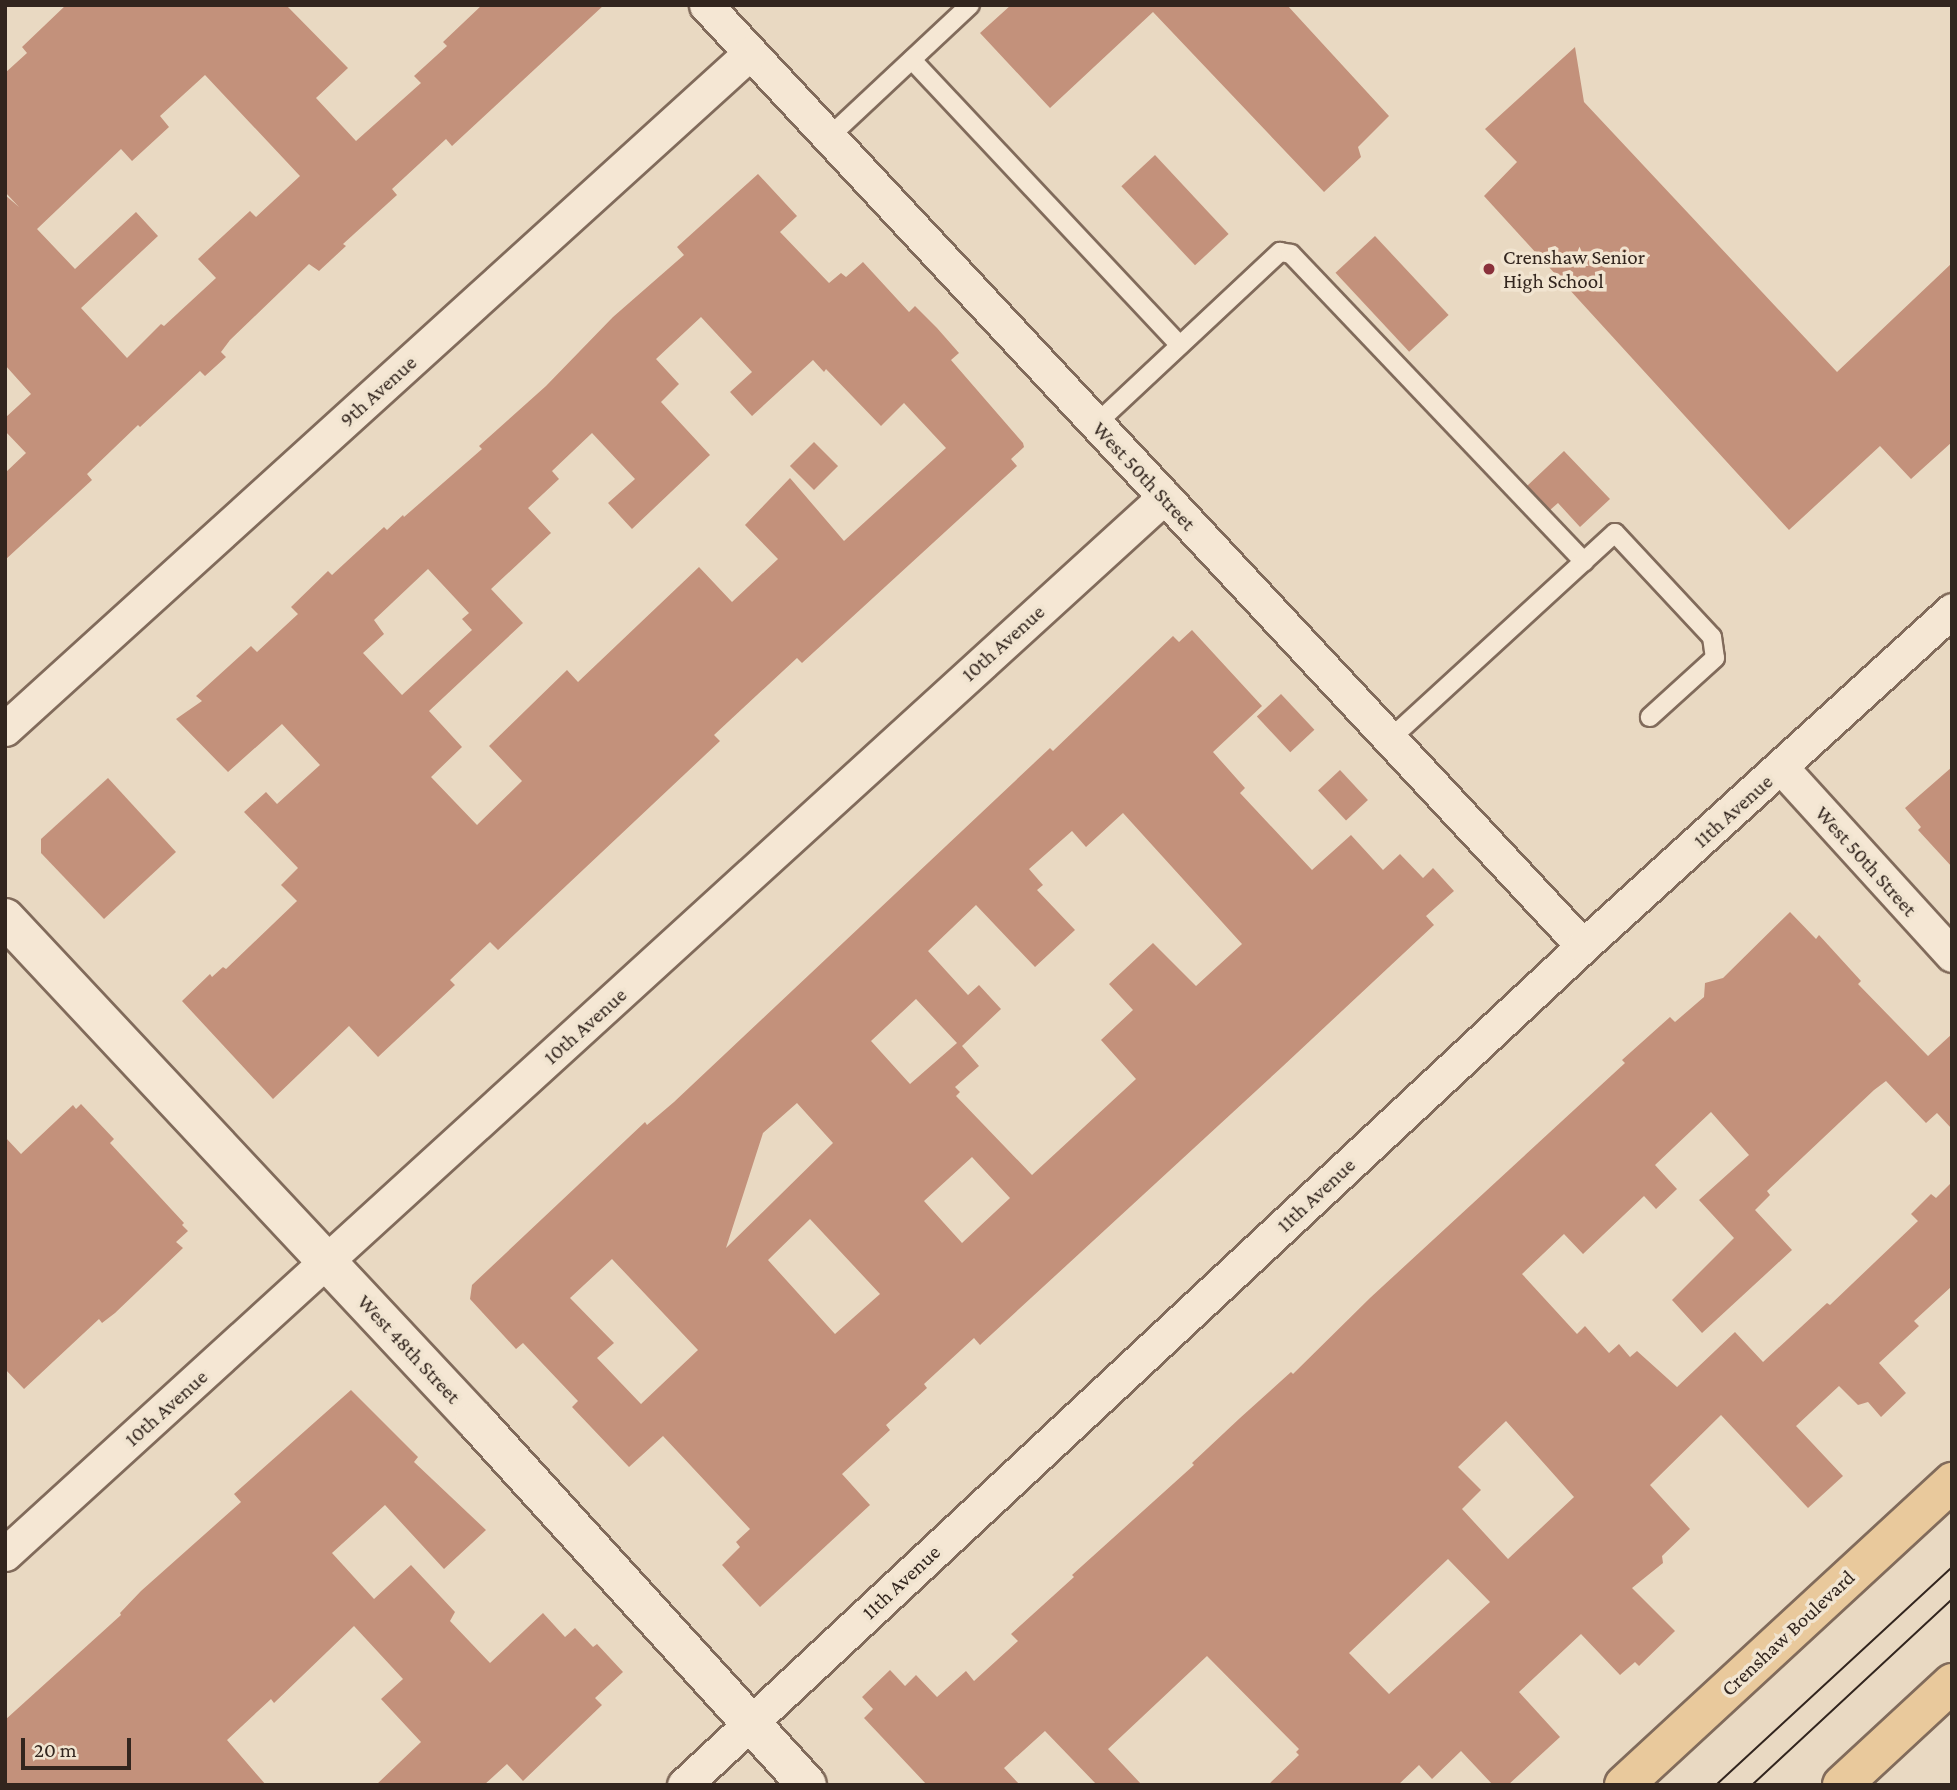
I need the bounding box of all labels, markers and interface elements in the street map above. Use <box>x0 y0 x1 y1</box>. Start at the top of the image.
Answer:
place label: Crenshaw Senior High School <box>1503 244 1645 294</box>
marker: Crenshaw Senior High School <box>1481 261 1497 277</box>
street label: 9th Avenue <box>334 350 422 432</box>
street label: West 50th Street <box>1087 416 1201 536</box>
street label: 10th Avenue <box>956 599 1050 687</box>
street label: 11th Avenue <box>1688 769 1778 853</box>
street label: West 50th Street <box>1810 801 1922 921</box>
street label: 10th Avenue <box>538 982 632 1070</box>
street label: 11th Avenue <box>1272 1152 1360 1238</box>
street label: West 48th Street <box>352 1289 466 1409</box>
street label: 10th Avenue <box>119 1364 213 1452</box>
street label: 11th Avenue <box>857 1539 945 1625</box>
street label: Crenshaw Boulevard <box>1716 1565 1860 1701</box>
scale bar <box>24 1724 135 1768</box>
text: 20 m <box>34 1738 77 1762</box>

